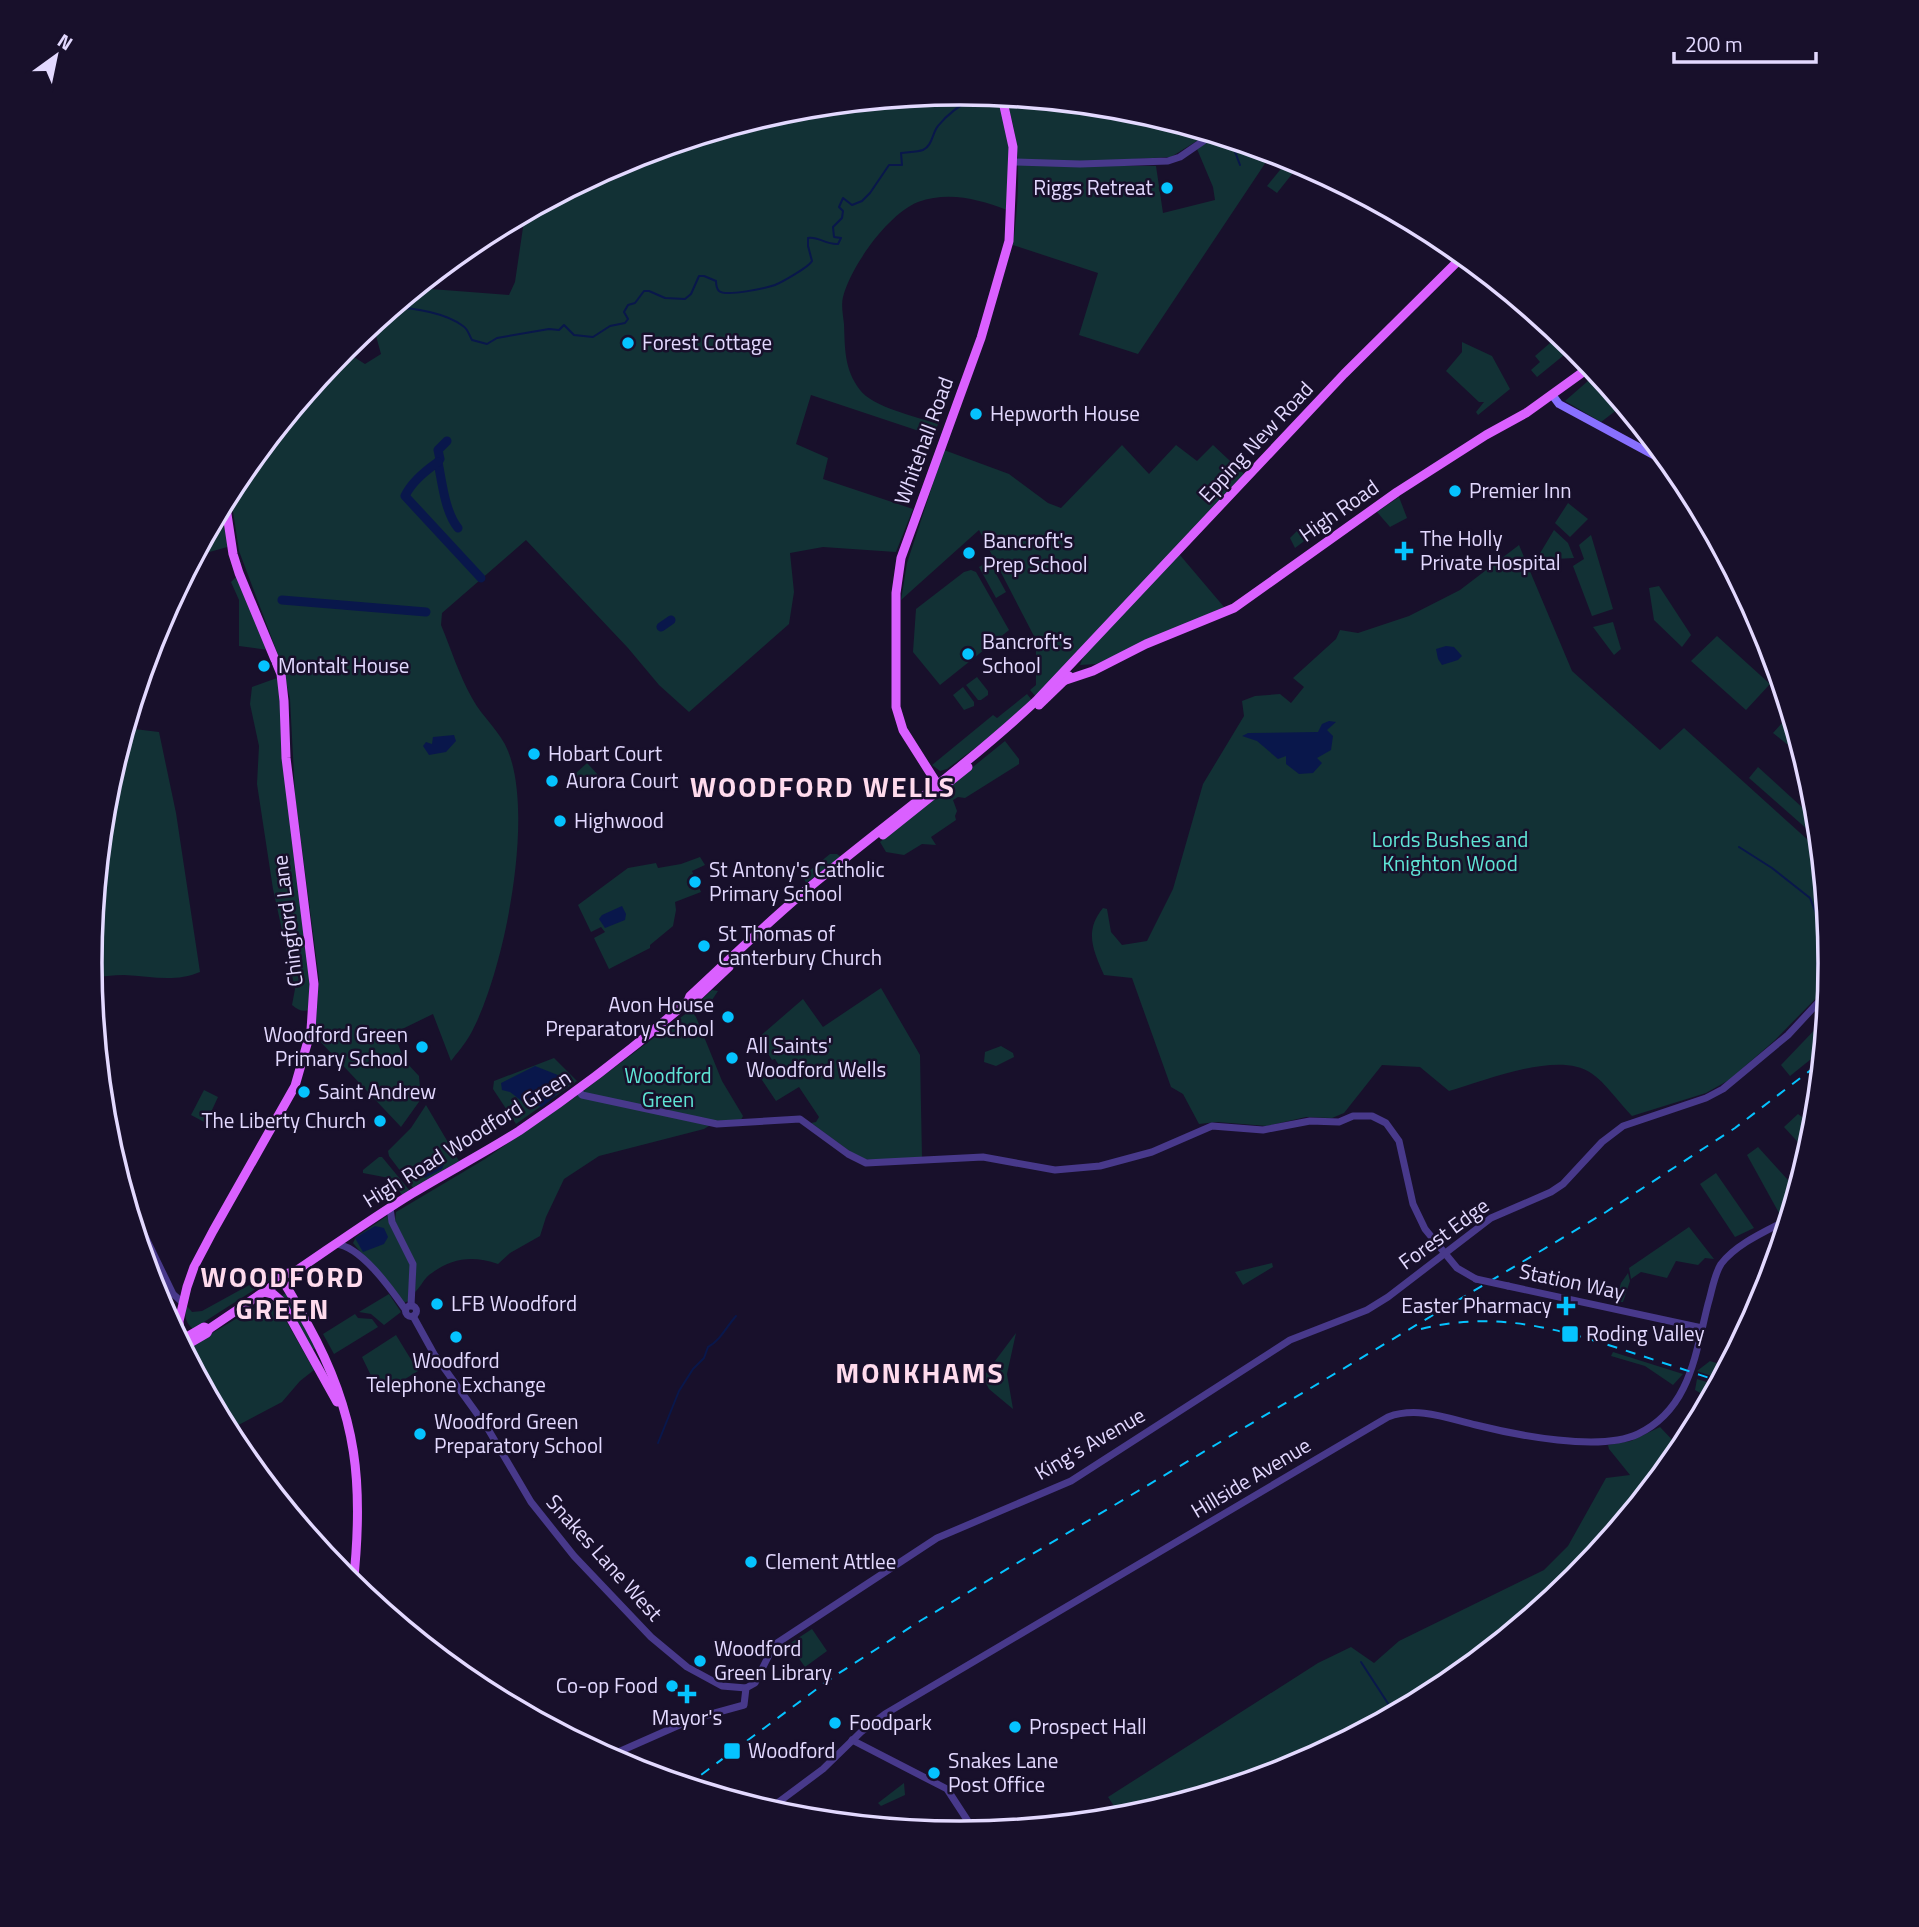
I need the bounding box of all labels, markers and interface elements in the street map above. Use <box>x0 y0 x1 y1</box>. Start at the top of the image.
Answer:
north arrow <box>21 21 91 91</box>
scale bar <box>1674 21 1816 65</box>
text: N <box>52 26 79 57</box>
text: 200 m <box>1685 28 1742 60</box>
place label: Riggs Retreat <box>1033 171 1154 203</box>
marker: Riggs Retreat <box>1159 180 1175 196</box>
place label: Forest Cottage <box>642 326 772 358</box>
marker: Forest Cottage <box>620 335 636 351</box>
street label: Whitehall Road <box>885 372 961 509</box>
street label: Epping New Road <box>1190 373 1320 509</box>
place label: Hepworth House <box>990 397 1140 429</box>
marker: Hepworth House <box>968 406 984 422</box>
street label: High Road <box>1292 471 1385 549</box>
place label: Premier Inn <box>1469 474 1571 506</box>
marker: Premier Inn <box>1447 483 1463 499</box>
place label: The Holly Private Hospital <box>1420 522 1561 578</box>
place label: Bancroft's Prep School <box>983 524 1088 580</box>
marker: The Holly Private Hospital <box>1394 541 1414 561</box>
marker: Bancroft's Prep School <box>961 545 977 561</box>
place label: Bancroft's School <box>982 625 1072 681</box>
marker: Bancroft's School <box>960 646 976 662</box>
place label: Montalt House <box>278 649 409 681</box>
marker: Montalt House <box>256 658 272 674</box>
place label: Hobart Court <box>548 737 663 769</box>
marker: Hobart Court <box>526 746 542 762</box>
place label: Aurora Court <box>566 764 679 796</box>
district label: WOODFORD WELLS <box>690 765 956 808</box>
marker: Aurora Court <box>544 773 560 789</box>
place label: Highwood <box>574 804 664 836</box>
marker: Highwood <box>552 813 568 829</box>
park label: Lords Bushes and Knighton Wood <box>1372 823 1528 879</box>
street label: Chingford Lane <box>263 853 311 989</box>
place label: St Antony's Catholic Primary School <box>709 853 885 909</box>
marker: St Antony's Catholic Primary School <box>687 874 703 890</box>
place label: St Thomas of Canterbury Church <box>718 917 882 973</box>
marker: St Thomas of Canterbury Church <box>696 938 712 954</box>
place label: Avon House Preparatory School <box>545 988 714 1044</box>
marker: Avon House Preparatory School <box>720 1009 736 1025</box>
place label: Woodford Green Primary School <box>263 1018 408 1074</box>
place label: All Saints' Woodford Wells <box>746 1029 886 1085</box>
marker: Woodford Green Primary School <box>414 1039 430 1055</box>
marker: All Saints' Woodford Wells <box>724 1050 740 1066</box>
park label: Woodford Green <box>624 1059 712 1115</box>
street label: High Road Woodford Green <box>356 1061 577 1215</box>
place label: Saint Andrew <box>318 1075 436 1107</box>
marker: Saint Andrew <box>296 1084 312 1100</box>
place label: The Liberty Church <box>201 1104 366 1136</box>
marker: The Liberty Church <box>372 1113 388 1129</box>
street label: Forest Edge <box>1391 1189 1495 1277</box>
street label: Station Way <box>1517 1254 1628 1308</box>
district label: WOODFORD GREEN <box>201 1255 365 1330</box>
place label: LFB Woodford <box>451 1287 577 1319</box>
place label: Easter Pharmacy <box>1401 1289 1552 1321</box>
marker: LFB Woodford <box>429 1296 445 1312</box>
marker: Easter Pharmacy <box>1558 1298 1574 1314</box>
place label: Roding Valley <box>1586 1317 1705 1349</box>
marker: Roding Valley <box>1560 1324 1580 1344</box>
marker: Woodford Telephone Exchange <box>448 1329 464 1345</box>
place label: Woodford Telephone Exchange <box>366 1344 546 1400</box>
district label: MONKHAMS <box>835 1351 1005 1394</box>
street label: King's Avenue <box>1028 1399 1151 1488</box>
place label: Woodford Green Preparatory School <box>434 1405 603 1461</box>
marker: Woodford Green Preparatory School <box>412 1426 428 1442</box>
street label: Hillside Avenue <box>1184 1429 1317 1526</box>
street label: Snakes Lane West <box>539 1487 671 1628</box>
place label: Clement Attlee <box>765 1545 896 1577</box>
marker: Clement Attlee <box>743 1554 759 1570</box>
place label: Woodford Green Library <box>714 1632 832 1688</box>
marker: Woodford Green Library <box>692 1653 708 1669</box>
place label: Co-op Food <box>556 1669 658 1701</box>
marker: Co-op Food <box>664 1678 680 1694</box>
marker: Mayor's <box>679 1686 695 1702</box>
place label: Mayor's <box>652 1701 722 1733</box>
place label: Foodpark <box>849 1706 932 1738</box>
place label: Prospect Hall <box>1029 1710 1147 1742</box>
marker: Foodpark <box>827 1715 843 1731</box>
marker: Prospect Hall <box>1007 1719 1023 1735</box>
place label: Woodford <box>748 1734 835 1766</box>
marker: Woodford <box>722 1741 742 1761</box>
place label: Snakes Lane Post Office <box>948 1744 1058 1800</box>
marker: Snakes Lane Post Office <box>926 1765 942 1781</box>

